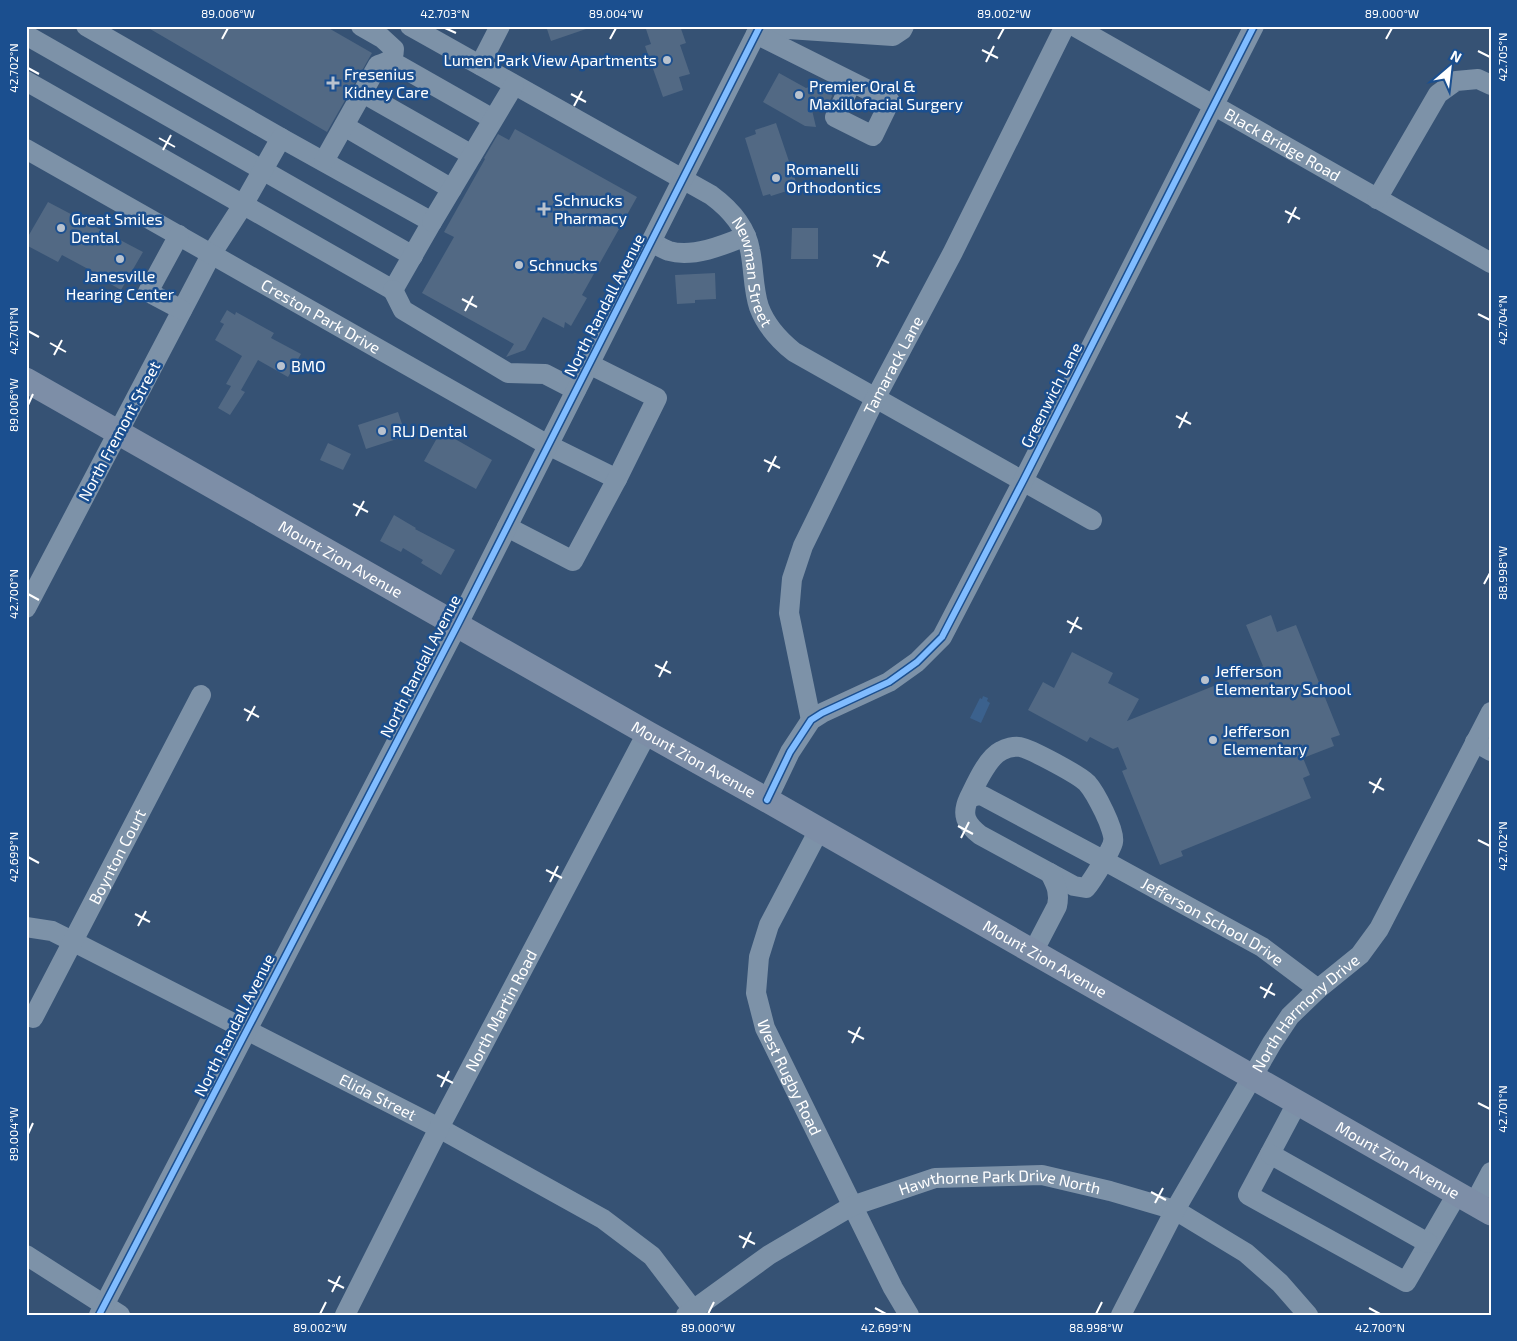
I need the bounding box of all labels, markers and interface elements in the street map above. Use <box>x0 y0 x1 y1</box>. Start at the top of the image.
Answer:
text: 89.006°W <box>201 6 255 20</box>
text: 42.703°N <box>420 6 470 20</box>
text: 89.004°W <box>589 6 643 20</box>
text: 89.002°W <box>977 6 1031 20</box>
text: 89.000°W <box>1365 6 1419 20</box>
text: 42.705°N <box>1495 32 1509 82</box>
north arrow <box>1424 42 1474 92</box>
text: 42.702°N <box>6 43 20 93</box>
text: N <box>1448 46 1465 66</box>
place label: Lumen Park View Apartments <box>443 50 657 69</box>
marker: Lumen Park View Apartments <box>661 54 673 66</box>
place label: Fresenius Kidney Care <box>344 64 429 101</box>
marker: Fresenius Kidney Care <box>326 76 340 90</box>
place label: Premier Oral & Maxillofacial Surgery <box>809 76 963 113</box>
marker: Premier Oral & Maxillofacial Surgery <box>793 89 805 101</box>
street label: Black Bridge Road <box>1222 104 1344 185</box>
place label: Romanelli Orthodontics <box>786 159 881 196</box>
marker: Romanelli Orthodontics <box>770 172 782 184</box>
place label: Schnucks Pharmacy <box>554 190 628 227</box>
marker: Schnucks Pharmacy <box>538 203 550 215</box>
place label: Great Smiles Dental <box>71 209 163 246</box>
street label: Newman Street <box>729 213 777 330</box>
marker: Great Smiles Dental <box>55 222 67 234</box>
street label: North Randall Avenue <box>559 230 648 379</box>
marker: Janesville Hearing Center <box>114 253 126 265</box>
place label: Schnucks <box>529 255 598 274</box>
marker: Schnucks <box>513 259 525 271</box>
place label: Janesville Hearing Center <box>66 266 175 303</box>
street label: Creston Park Drive <box>258 274 384 357</box>
text: 42.704°N <box>1495 295 1509 345</box>
text: 42.701°N <box>6 307 20 355</box>
street label: Tamarack Lane <box>859 312 926 418</box>
street label: Greenwich Lane <box>1016 339 1085 451</box>
place label: BMO <box>291 356 326 375</box>
street label: North Fremont Street <box>74 358 163 504</box>
marker: BMO <box>275 360 287 372</box>
text: 89.006°W <box>6 378 20 432</box>
place label: RLJ Dental <box>392 421 468 440</box>
marker: RLJ Dental <box>376 425 388 437</box>
street label: Mount Zion Avenue <box>276 516 406 601</box>
text: 88.998°W <box>1495 546 1509 600</box>
text: 42.700°N <box>6 569 20 619</box>
street label: North Randall Avenue <box>375 591 464 740</box>
place label: Jefferson Elementary School <box>1215 661 1351 698</box>
marker: Jefferson Elementary School <box>1199 674 1211 686</box>
street label: Mount Zion Avenue <box>629 716 760 801</box>
place label: Jefferson Elementary <box>1223 721 1308 758</box>
marker: Jefferson Elementary <box>1207 734 1219 746</box>
street label: Boynton Court <box>84 806 149 907</box>
text: 42.702°N <box>1495 821 1509 871</box>
text: 42.699°N <box>6 832 20 882</box>
street label: Jefferson School Drive <box>1138 873 1288 969</box>
street label: Mount Zion Avenue <box>980 915 1111 1001</box>
street label: North Martin Road <box>461 946 540 1074</box>
street label: North Randall Avenue <box>189 950 278 1099</box>
street label: North Harmony Drive <box>1247 950 1363 1075</box>
street label: West Rugby Road <box>754 1017 826 1138</box>
street label: Elida Street <box>337 1069 420 1124</box>
text: 42.701°N <box>1495 1085 1509 1133</box>
text: 89.004°W <box>6 1107 20 1161</box>
street label: Mount Zion Avenue <box>1333 1117 1463 1202</box>
street label: Hawthorne Park Drive North <box>896 1165 1103 1199</box>
text: 89.002°W <box>293 1320 347 1334</box>
text: 89.000°W <box>681 1320 735 1334</box>
text: 42.699°N <box>861 1320 911 1334</box>
text: 88.998°W <box>1069 1320 1123 1334</box>
text: 42.700°N <box>1355 1320 1405 1334</box>

